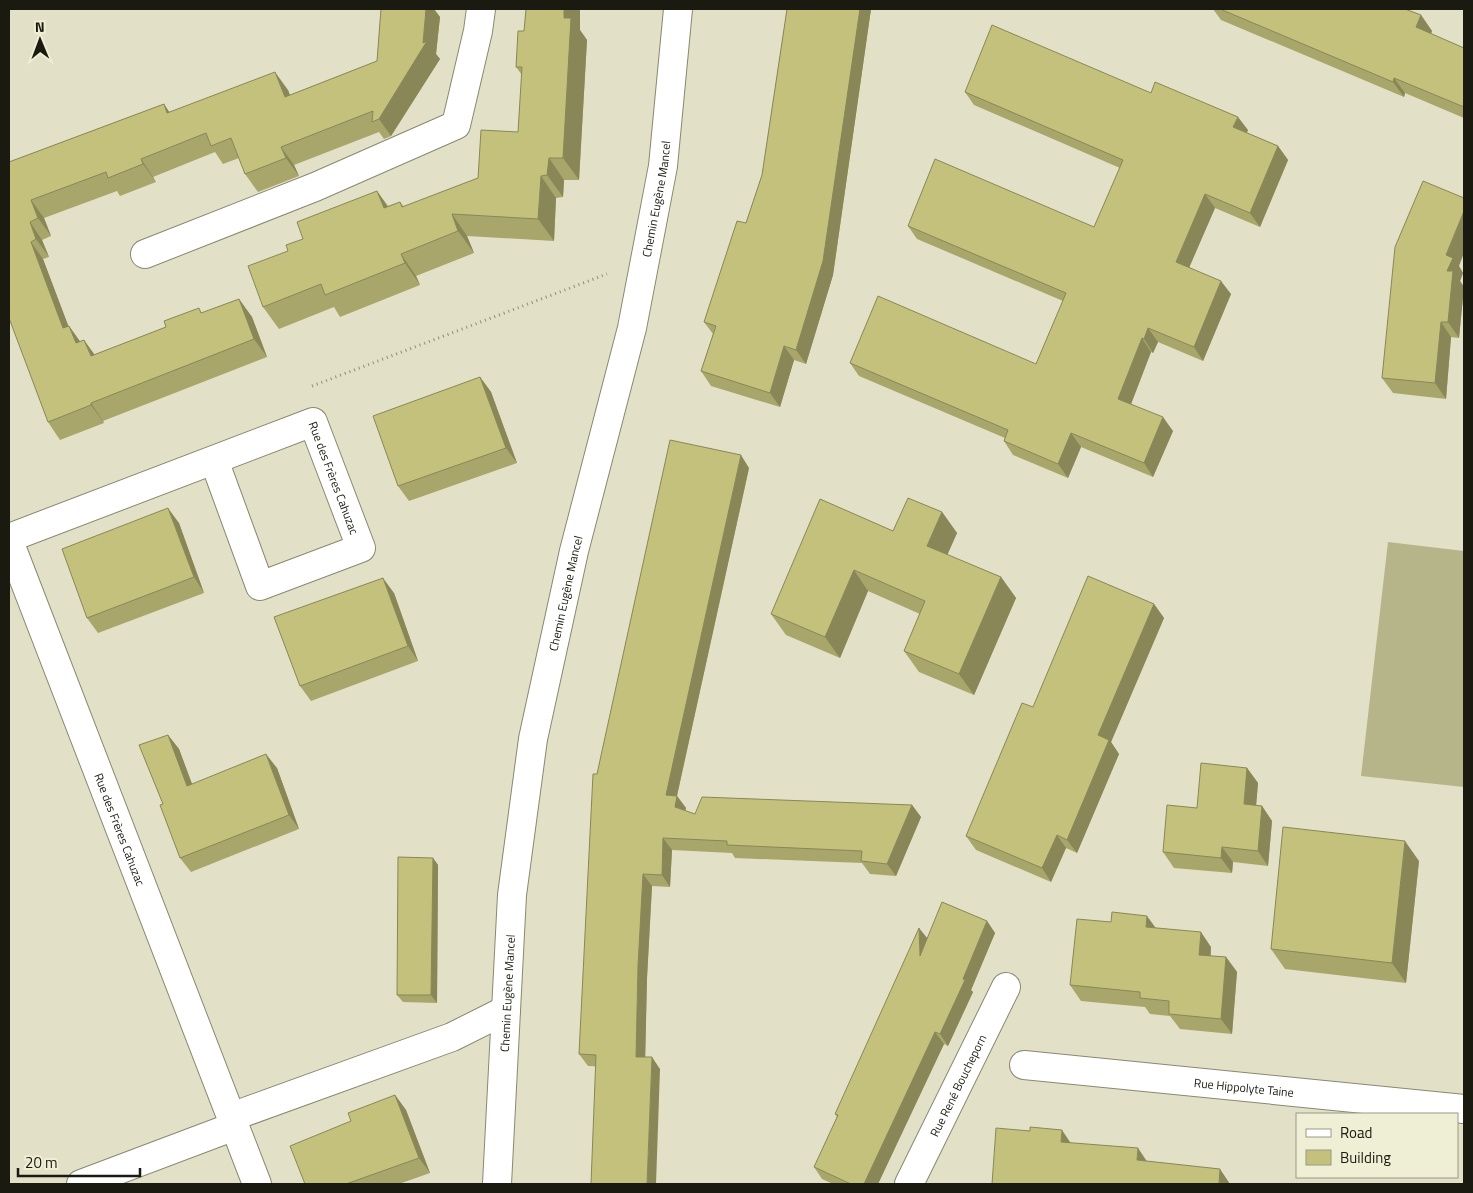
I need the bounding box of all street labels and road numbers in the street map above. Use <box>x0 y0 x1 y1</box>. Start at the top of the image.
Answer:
street label: Chemin Eugène Mancel <box>636 140 675 259</box>
street label: Rue des Frères Cahuzac <box>304 418 364 537</box>
street label: Chemin Eugène Mancel <box>543 533 587 653</box>
street label: Rue des Frères Cahuzac <box>90 770 151 889</box>
street label: Chemin Eugène Mancel <box>494 934 519 1053</box>
street label: Rue René Boucheporn <box>924 1031 991 1140</box>
street label: Rue Hippolyte Taine <box>1193 1073 1295 1101</box>

